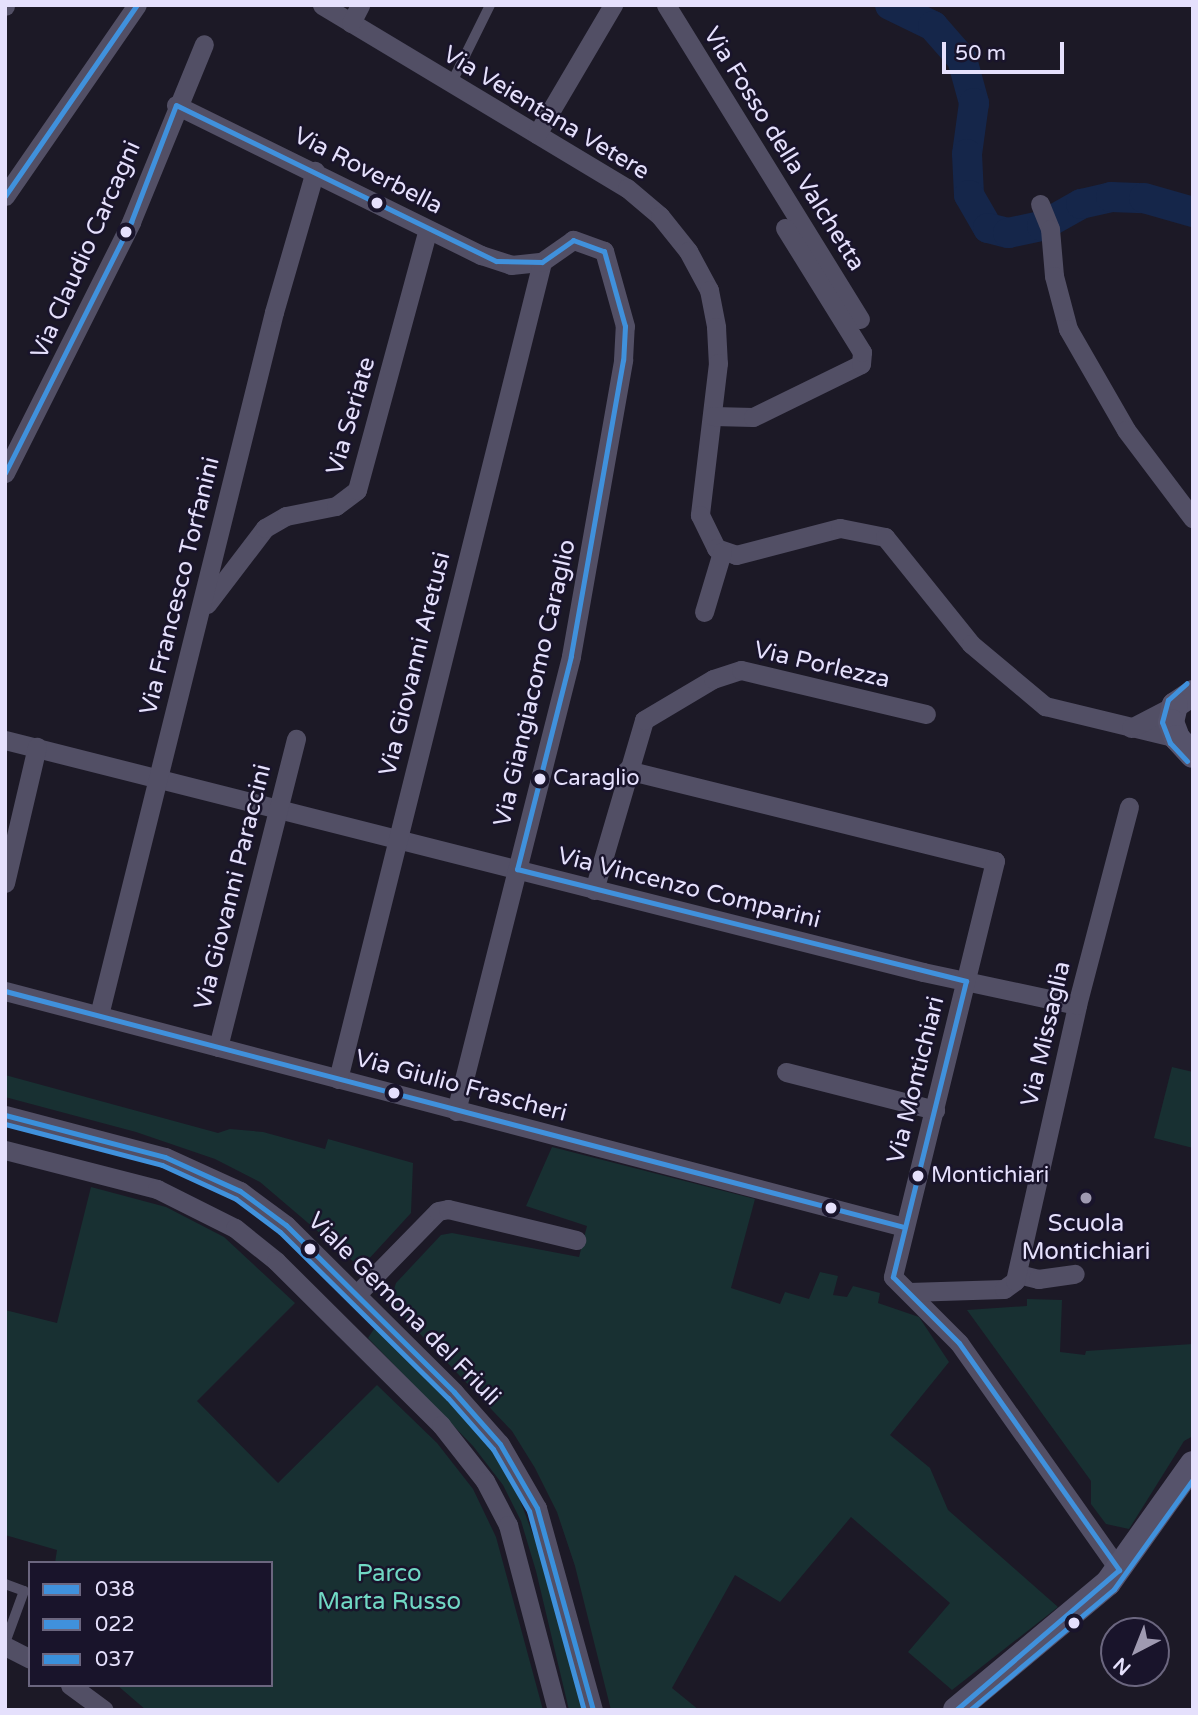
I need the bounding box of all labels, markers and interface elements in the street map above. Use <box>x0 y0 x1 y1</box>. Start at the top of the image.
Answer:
street label: Via Fosso della Valchetta <box>697 22 871 276</box>
scale bar <box>946 28 1068 72</box>
street label: Via Veientana Vetere <box>438 40 654 186</box>
text: 50 m <box>955 41 1006 66</box>
street label: Via Roverbella <box>289 121 447 221</box>
street label: Via Claudio Carcagni <box>25 136 147 364</box>
unlabelled marker <box>370 196 384 210</box>
unlabelled marker <box>119 225 133 239</box>
street label: Via Seriate <box>320 354 382 478</box>
street label: Via Francesco Torfanini <box>134 454 226 718</box>
street label: Via Giangiacomo Caraglio <box>488 537 582 829</box>
street label: Via Giovanni Aretusi <box>373 549 457 779</box>
street label: Via Porlezza <box>751 635 893 695</box>
street label: Via Giovanni Paraccini <box>189 761 277 1013</box>
place label: Caraglio <box>553 766 640 792</box>
marker: Caraglio <box>533 772 547 786</box>
street label: Via Vincenzo Comparini <box>554 841 824 935</box>
street label: Via Missaglia <box>1015 959 1077 1109</box>
street label: Via Montichiari <box>881 994 951 1166</box>
street label: Via Giulio Frascheri <box>352 1044 570 1128</box>
unlabelled marker <box>387 1086 401 1100</box>
place label: Montichiari <box>931 1163 1049 1189</box>
marker: Montichiari <box>911 1169 925 1183</box>
marker: Scuola Montichiari <box>1078 1190 1094 1206</box>
unlabelled marker <box>824 1201 838 1215</box>
street label: Viale Gemona del Friuli <box>302 1207 506 1411</box>
place label: Scuola Montichiari <box>1022 1210 1150 1266</box>
unlabelled marker <box>303 1242 317 1256</box>
park label: Parco Marta Russo <box>317 1560 461 1616</box>
legend <box>28 1561 273 1687</box>
text: 038 <box>95 1577 135 1602</box>
text: 022 <box>95 1612 135 1637</box>
unlabelled marker <box>1067 1616 1081 1630</box>
north arrow <box>1100 1617 1170 1687</box>
text: 037 <box>95 1647 135 1672</box>
text: N <box>1109 1653 1135 1679</box>

